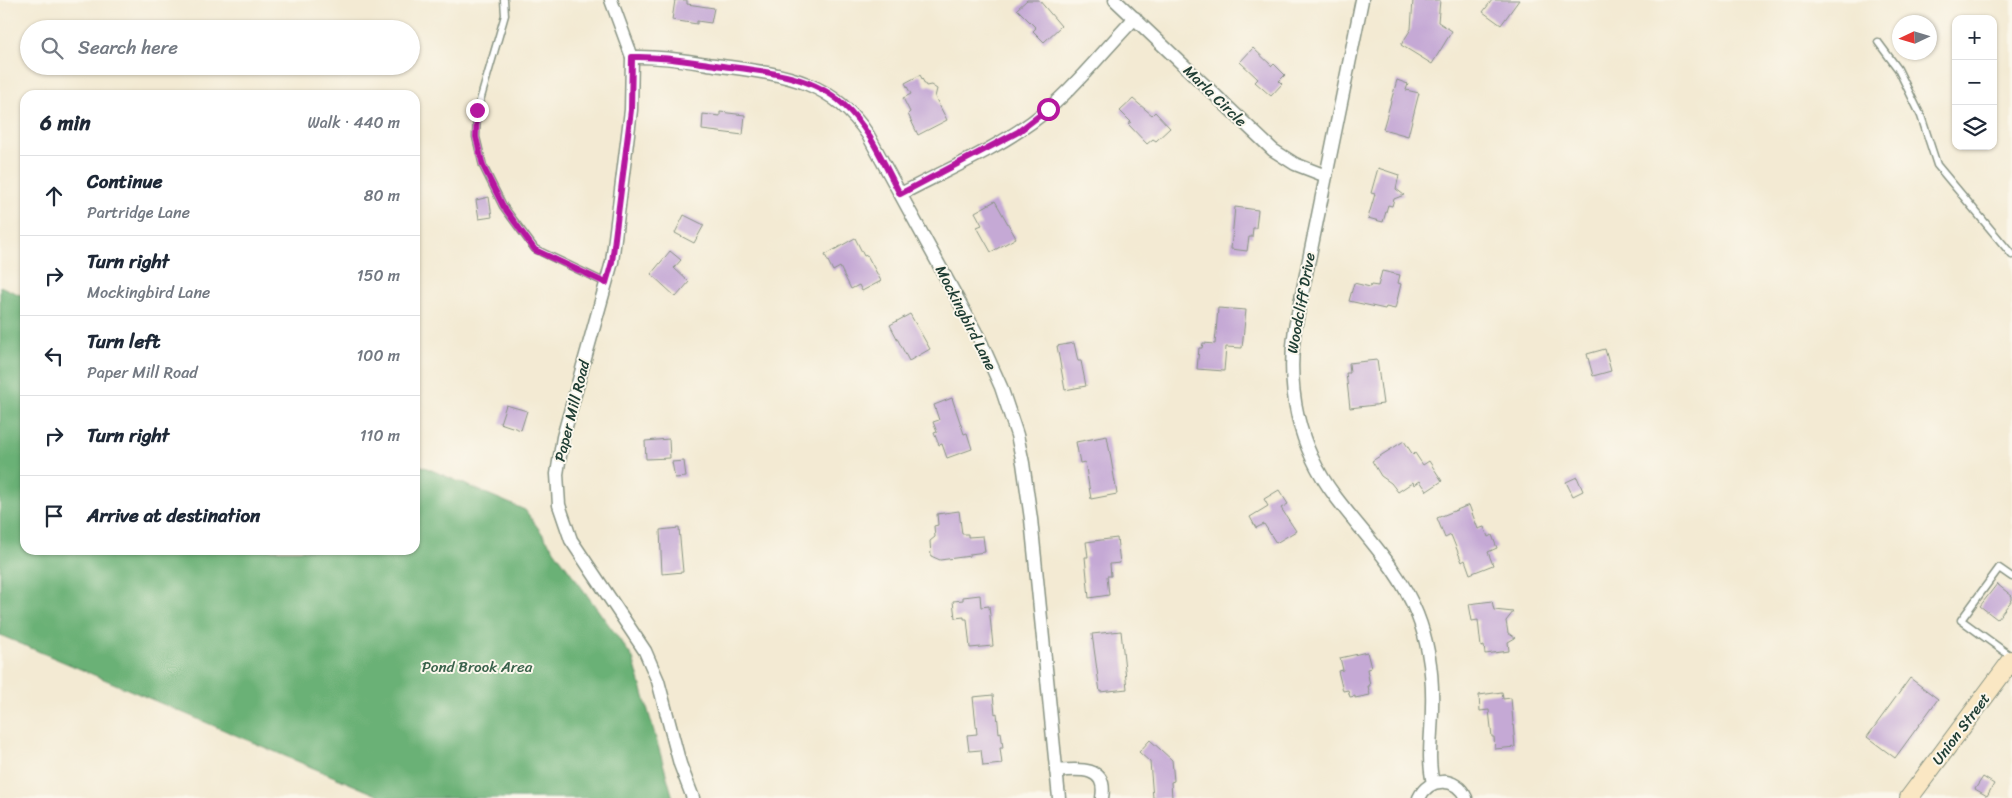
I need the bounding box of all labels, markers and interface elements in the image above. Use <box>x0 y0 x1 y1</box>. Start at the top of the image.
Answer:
north arrow <box>1892 15 1937 60</box>
map controls <box>1952 15 1997 150</box>
button: + <box>1952 15 1997 60</box>
search box <box>20 20 420 75</box>
text: Search here <box>78 31 178 64</box>
icon: search <box>38 34 66 62</box>
street label: Marla Circle <box>1177 59 1253 134</box>
button: − <box>1952 60 1997 105</box>
route start <box>1037 98 1060 121</box>
route end <box>466 99 489 122</box>
text: 6 min <box>40 104 91 142</box>
button: layers <box>1952 105 1997 150</box>
text: Walk · 440 m <box>307 108 400 137</box>
text: Continue <box>87 165 163 198</box>
text: 80 m <box>364 181 400 210</box>
icon: ahead <box>40 182 68 210</box>
text: Partridge Lane <box>87 198 190 227</box>
text: Turn right <box>87 245 169 278</box>
street label: Woodcliff Drive <box>1279 250 1323 355</box>
text: 150 m <box>357 261 400 290</box>
street label: Mockingbird Lane <box>928 261 1004 376</box>
icon: right <box>40 262 68 290</box>
text: Mockingbird Lane <box>87 278 210 307</box>
text: Turn left <box>87 325 160 358</box>
text: 100 m <box>356 341 400 370</box>
icon: left <box>40 342 68 370</box>
street label: Paper Mill Road <box>547 356 597 464</box>
text: Paper Mill Road <box>87 358 198 387</box>
text: Turn right <box>87 419 169 452</box>
text: 110 m <box>360 421 400 450</box>
icon: right <box>40 422 68 450</box>
text: Arrive at destination <box>87 499 260 532</box>
icon: arrive <box>40 502 68 530</box>
park label: Pond Brook Area <box>422 654 533 680</box>
street label: Union Street <box>1925 687 1997 771</box>

